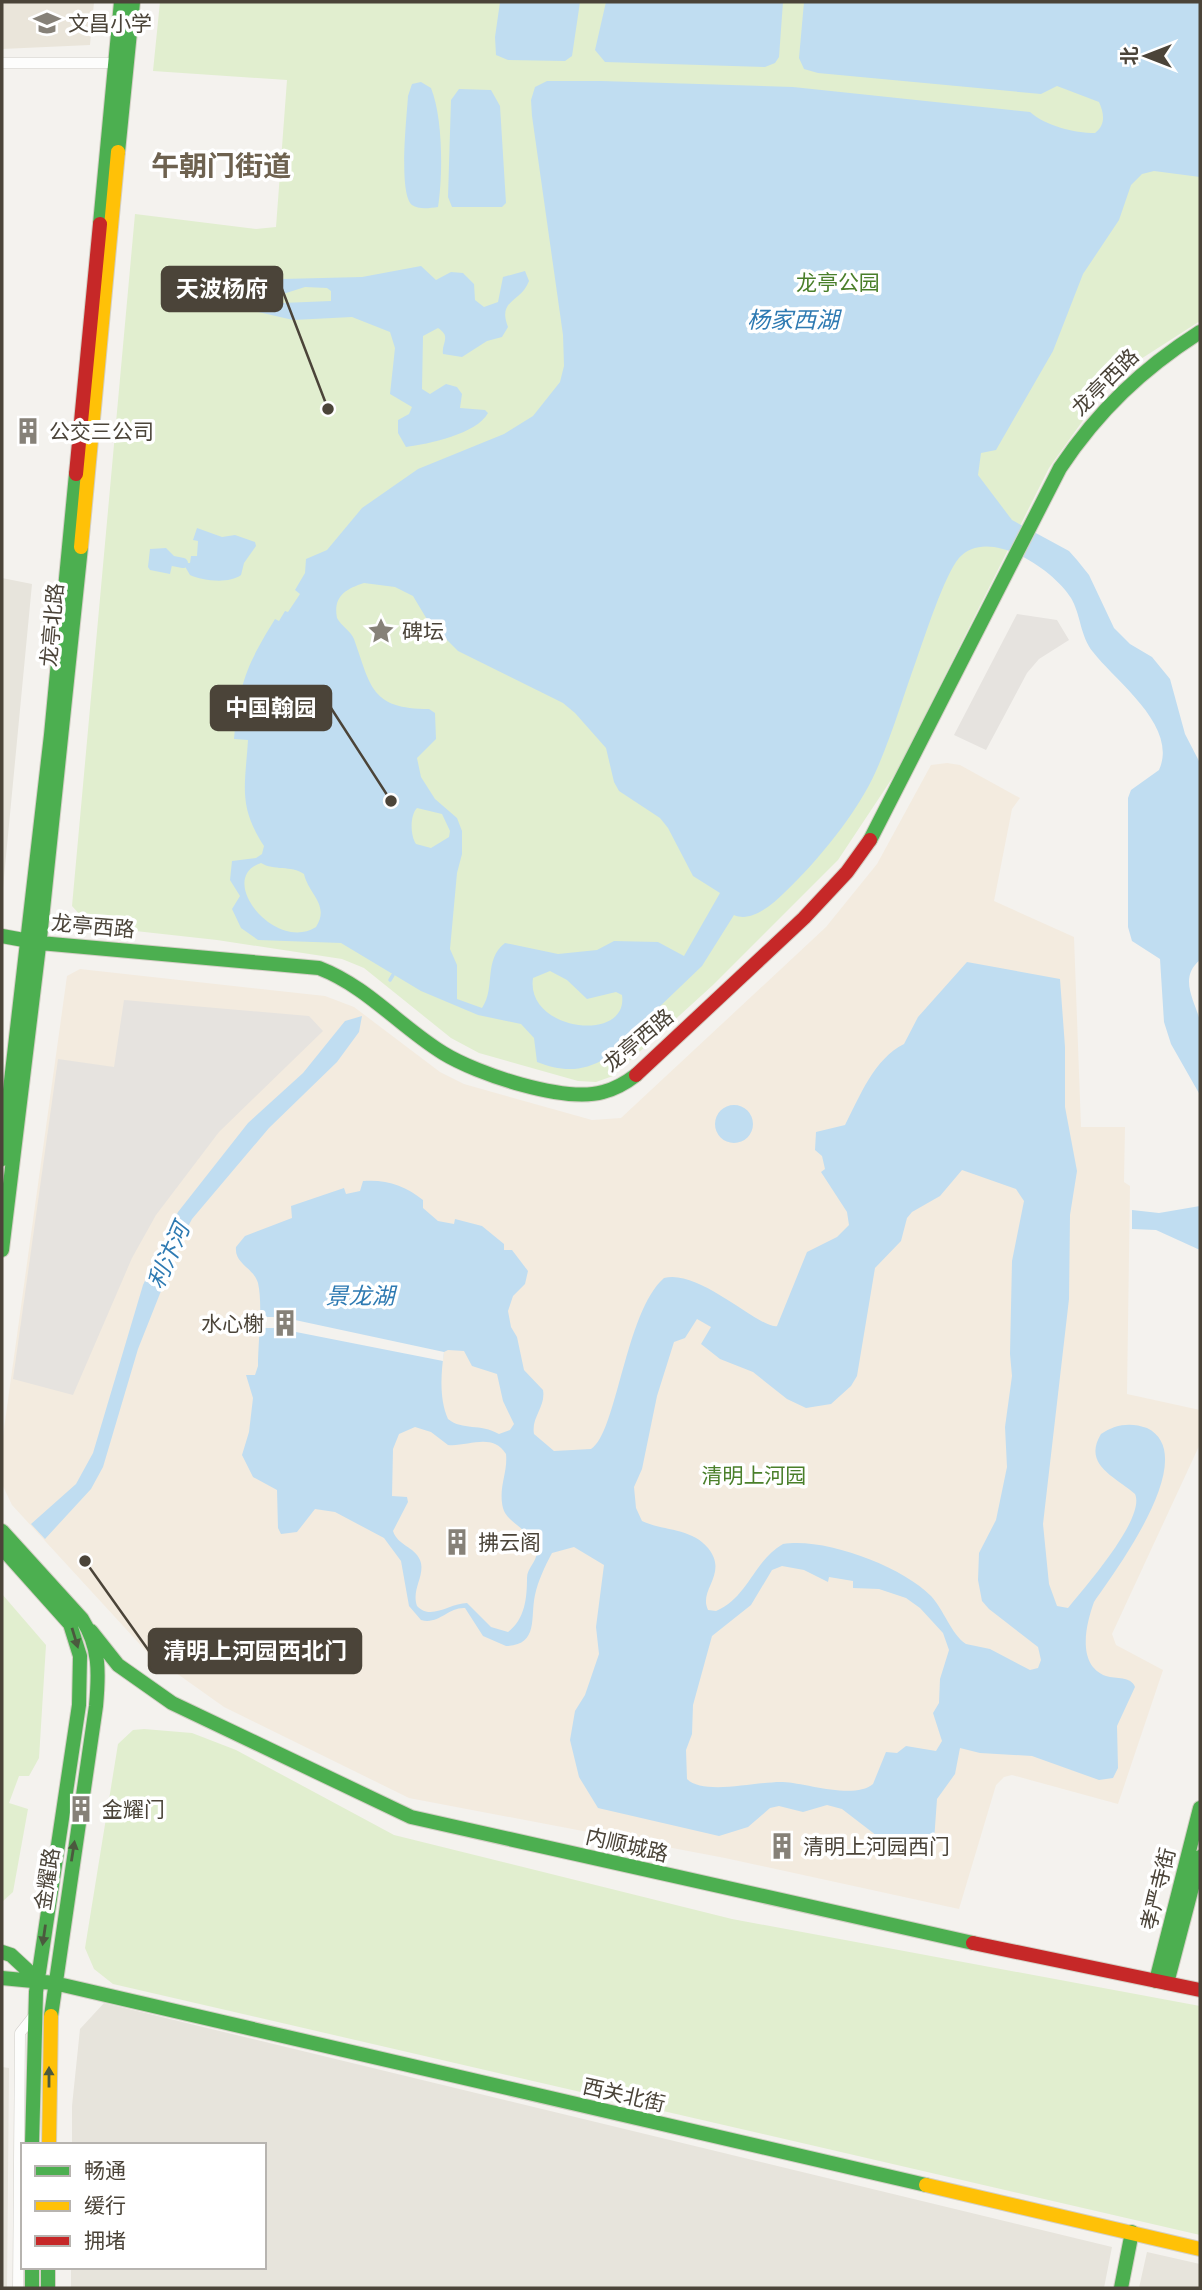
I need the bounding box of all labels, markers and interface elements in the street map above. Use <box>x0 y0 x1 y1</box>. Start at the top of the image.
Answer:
school or university icon: 文昌小学 <box>32 8 62 38</box>
place label: 文昌小学 <box>68 11 152 36</box>
north arrow <box>1111 21 1181 91</box>
text: 北 <box>1118 46 1141 66</box>
district label: 午朝门街道 <box>151 150 291 183</box>
callout: 天波杨府 <box>162 267 282 311</box>
park label: 龙亭公园 <box>796 270 880 295</box>
text: 天波杨府 <box>176 276 268 303</box>
water label: 杨家西湖 <box>747 307 842 334</box>
street label: 龙亭西路 <box>1066 343 1144 421</box>
building icon: 公交三公司 <box>13 416 43 446</box>
place label: 公交三公司 <box>49 419 154 444</box>
street label: 龙亭北路 <box>36 582 68 668</box>
place icon: 碑坛 <box>366 616 396 646</box>
place label: 碑坛 <box>402 619 444 644</box>
callout: 中国翰园 <box>211 686 331 730</box>
text: 中国翰园 <box>225 695 317 722</box>
street label: 龙亭西路 <box>50 910 136 942</box>
street label: 龙亭西路 <box>598 1003 678 1077</box>
water label: 利汴河 <box>143 1215 197 1293</box>
water label: 景龙湖 <box>326 1283 398 1310</box>
building icon: 水心榭 <box>270 1308 300 1338</box>
place label: 水心榭 <box>201 1311 264 1336</box>
park label: 清明上河园 <box>702 1463 807 1488</box>
building icon: 拂云阁 <box>442 1527 472 1557</box>
place label: 拂云阁 <box>478 1530 541 1555</box>
one-way arrow <box>71 1627 81 1648</box>
callout: 清明上河园西北门 <box>149 1629 361 1673</box>
text: 清明上河园西北门 <box>163 1638 347 1665</box>
building icon: 金耀门 <box>66 1794 96 1824</box>
place label: 金耀门 <box>102 1797 165 1822</box>
street label: 内顺城路 <box>583 1823 671 1867</box>
building icon: 清明上河园西门 <box>767 1831 797 1861</box>
place label: 清明上河园西门 <box>803 1834 950 1859</box>
one-way arrow <box>68 1840 79 1862</box>
street label: 孝严寺街 <box>1136 1845 1180 1933</box>
street label: 金耀路 <box>30 1846 64 1912</box>
one-way arrow <box>38 1924 49 1946</box>
one-way arrow <box>43 2065 55 2087</box>
street label: 西关北街 <box>580 2073 668 2117</box>
legend <box>21 2143 266 2269</box>
text: 畅通 <box>84 2158 126 2183</box>
text: 缓行 <box>84 2193 126 2218</box>
text: 拥堵 <box>84 2228 126 2253</box>

